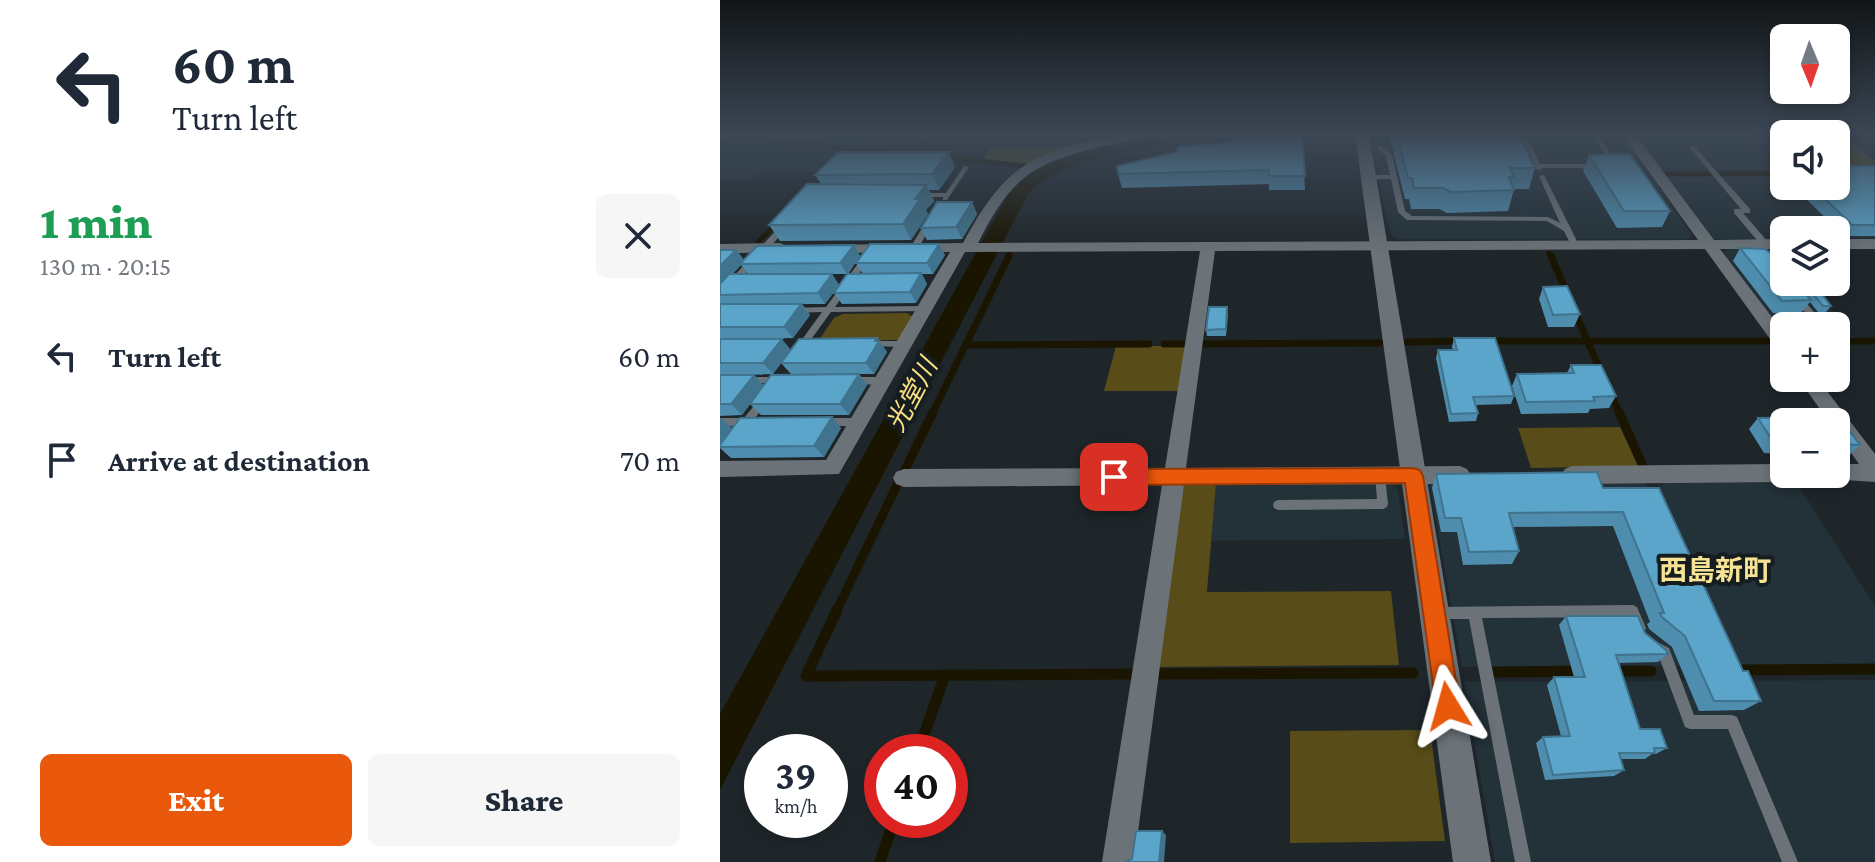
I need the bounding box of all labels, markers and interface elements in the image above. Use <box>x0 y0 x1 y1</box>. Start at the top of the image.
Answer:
north arrow <box>1770 24 1850 104</box>
map controls <box>1770 24 1850 488</box>
icon: left <box>40 32 144 136</box>
text: 60 m <box>172 33 295 95</box>
text: Turn left <box>172 98 297 138</box>
button: sound <box>1770 120 1850 200</box>
button: close <box>596 194 680 278</box>
text: 1 min <box>40 195 152 248</box>
button: layers <box>1770 216 1850 296</box>
text: 130 m · 20:15 <box>40 252 171 281</box>
button: + <box>1770 312 1850 392</box>
icon: left <box>40 334 84 378</box>
text: Turn left <box>108 340 221 373</box>
text: 60 m <box>618 340 680 373</box>
water label: 光堂川 <box>881 351 945 436</box>
button: − <box>1770 408 1850 488</box>
icon: arrive <box>40 438 84 482</box>
pin <box>1080 443 1148 511</box>
text: Arrive at destination <box>108 444 370 477</box>
text: 70 m <box>620 444 680 477</box>
icon: arrive <box>1092 455 1136 499</box>
district label: 西島新町 <box>1659 555 1771 586</box>
position arrow <box>1406 664 1490 748</box>
speed limit sign: 40 <box>864 734 968 838</box>
text: 39 <box>775 753 817 798</box>
button: Exit <box>40 754 352 846</box>
button: Share <box>368 754 680 846</box>
text: km/h <box>774 795 818 817</box>

